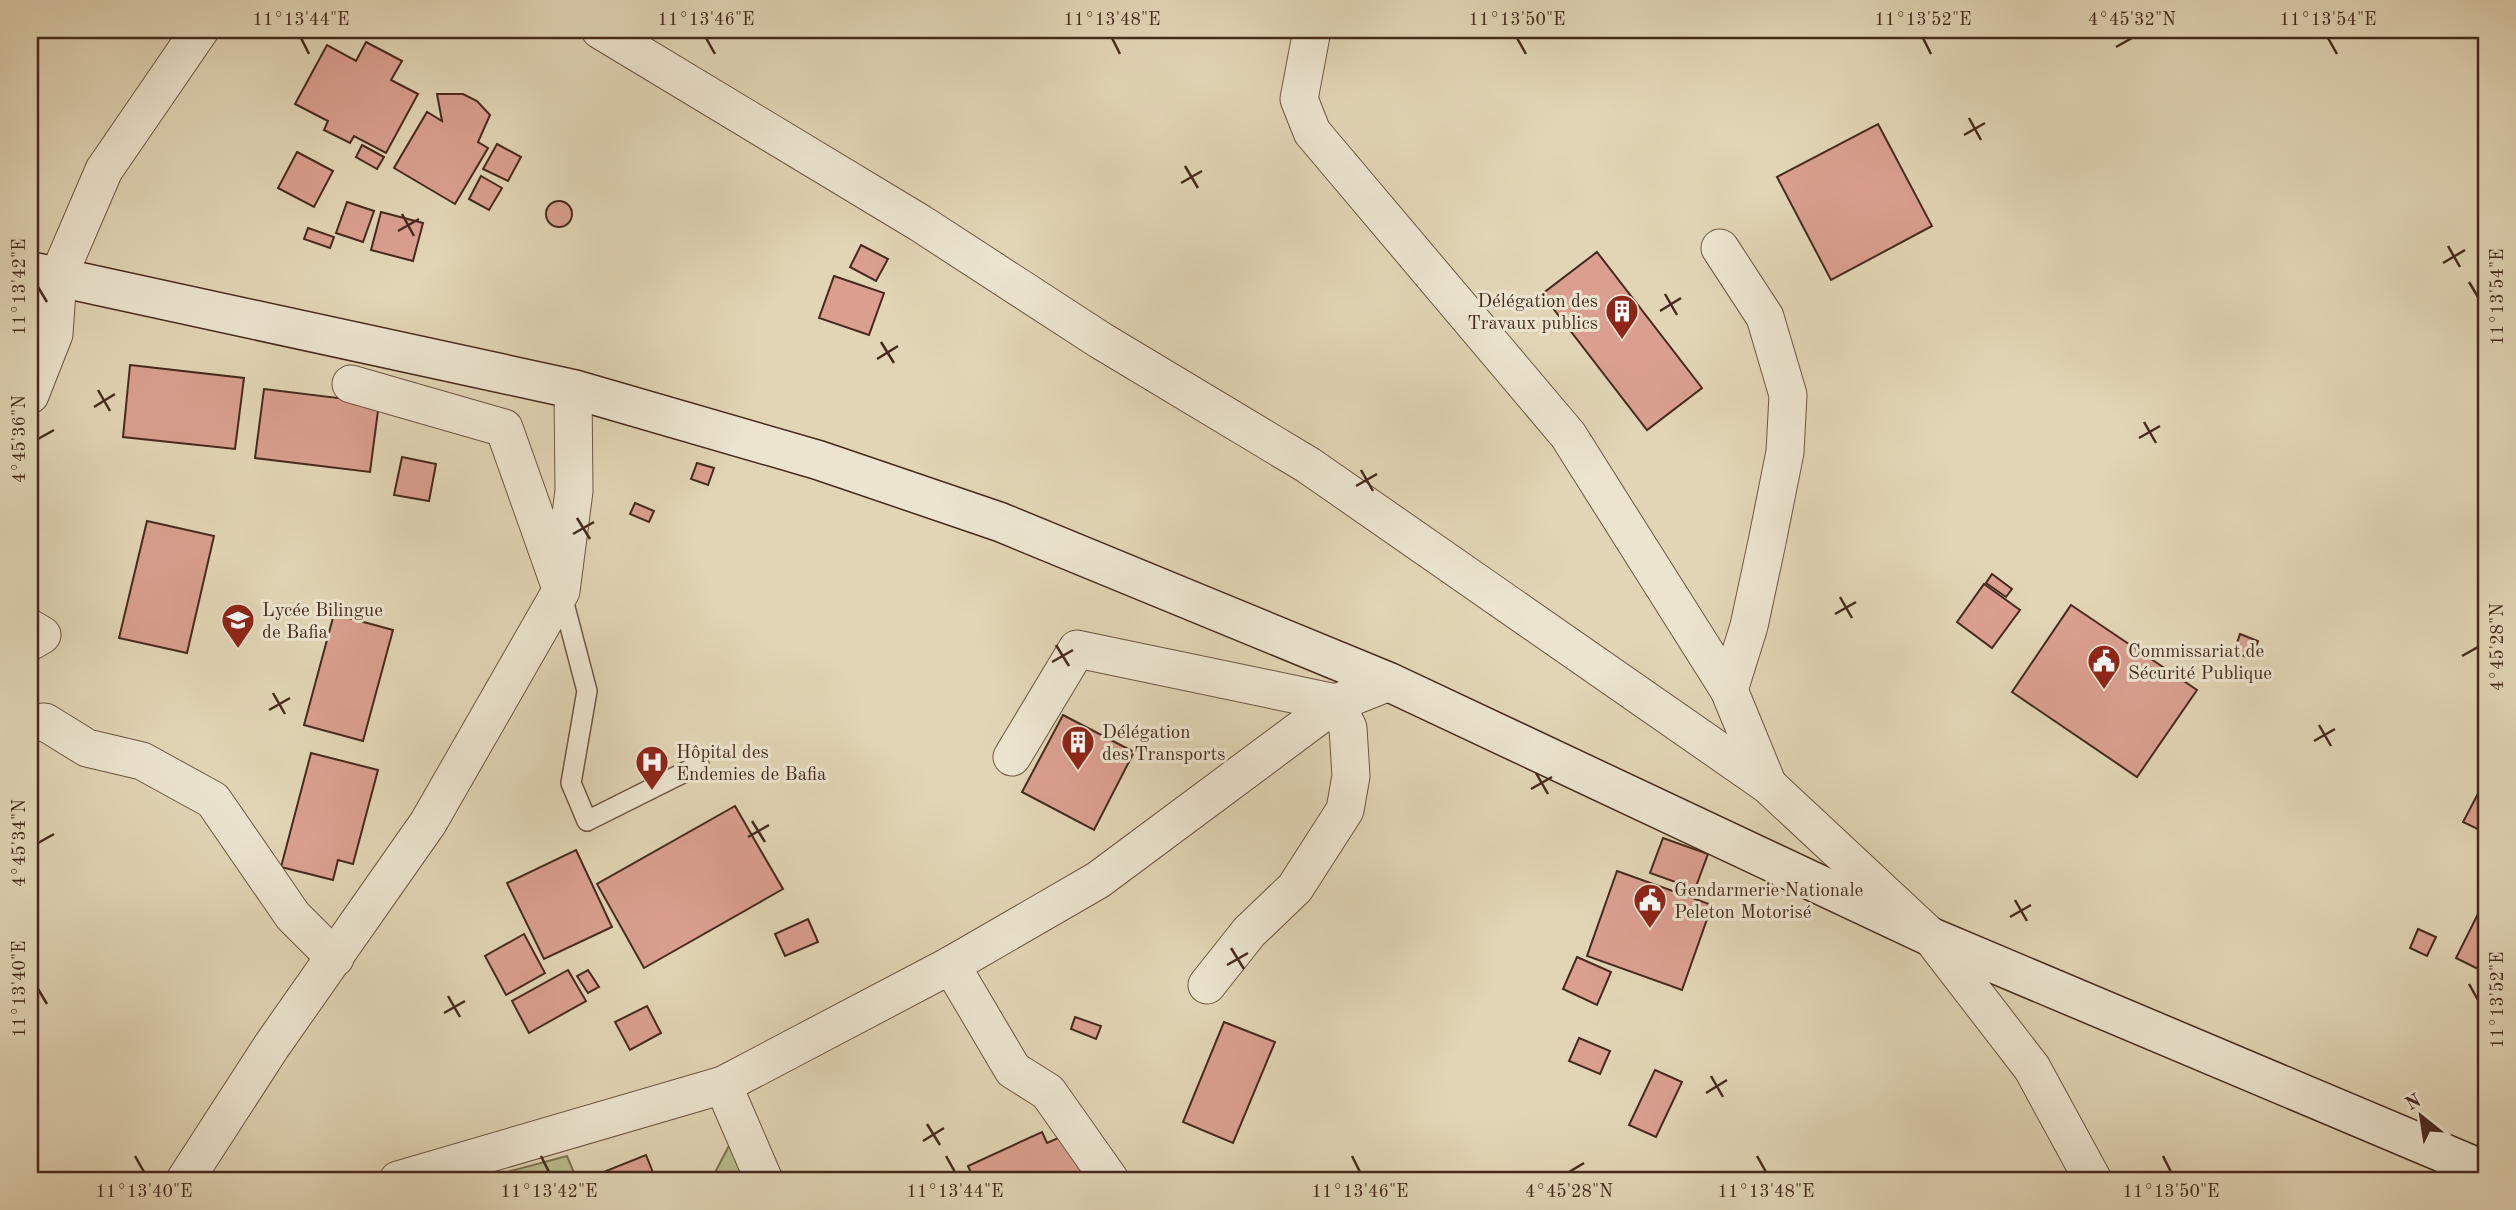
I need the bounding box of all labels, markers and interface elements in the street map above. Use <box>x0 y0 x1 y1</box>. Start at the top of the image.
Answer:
text: 11°13'44"E <box>253 11 349 29</box>
text: 11°13'46"E <box>658 11 754 29</box>
text: 11°13'48"E <box>1064 11 1160 29</box>
text: 11°13'50"E <box>1469 11 1565 29</box>
text: 11°13'52"E <box>1875 11 1971 29</box>
text: 4°45'32"N <box>2088 11 2176 29</box>
text: 11°13'54"E <box>2280 11 2376 29</box>
text: 11°13'42"E <box>11 239 29 335</box>
text: 11°13'54"E <box>2489 249 2507 345</box>
building icon: Délégation des Travaux publics <box>1603 292 1641 341</box>
place label: Délégation des Travaux publics <box>1467 293 1598 334</box>
text: 4°45'36"N <box>11 395 29 483</box>
school or university icon: Lycée Bilingue de Bafia <box>219 601 257 650</box>
place label: Lycée Bilingue de Bafia <box>262 602 383 643</box>
text: 4°45'28"N <box>2489 603 2507 691</box>
public building icon: Commissariat de Sécurité Publique <box>2085 642 2123 691</box>
place label: Commissariat de Sécurité Publique <box>2128 643 2272 684</box>
building icon: Délégation des Transports <box>1059 723 1097 772</box>
place label: Délégation des Transports <box>1102 724 1225 765</box>
hospital icon: Hôpital des Endemies de Bafia <box>633 743 671 792</box>
place label: Hôpital des Endemies de Bafia <box>676 744 827 785</box>
text: 4°45'34"N <box>11 799 29 887</box>
public building icon: Gendarmerie Nationale Peleton Motorisé <box>1631 881 1669 930</box>
place label: Gendarmerie Nationale Peleton Motorisé <box>1674 882 1863 923</box>
text: 11°13'40"E <box>11 941 29 1037</box>
text: 11°13'52"E <box>2489 952 2507 1048</box>
north arrow <box>2386 1080 2456 1150</box>
text: N <box>2403 1091 2425 1115</box>
text: 11°13'40"E <box>96 1183 192 1201</box>
text: 11°13'42"E <box>501 1183 597 1201</box>
text: 11°13'44"E <box>907 1183 1003 1201</box>
text: 11°13'46"E <box>1312 1183 1408 1201</box>
text: 4°45'28"N <box>1525 1183 1613 1201</box>
text: 11°13'48"E <box>1718 1183 1814 1201</box>
text: 11°13'50"E <box>2123 1183 2219 1201</box>

